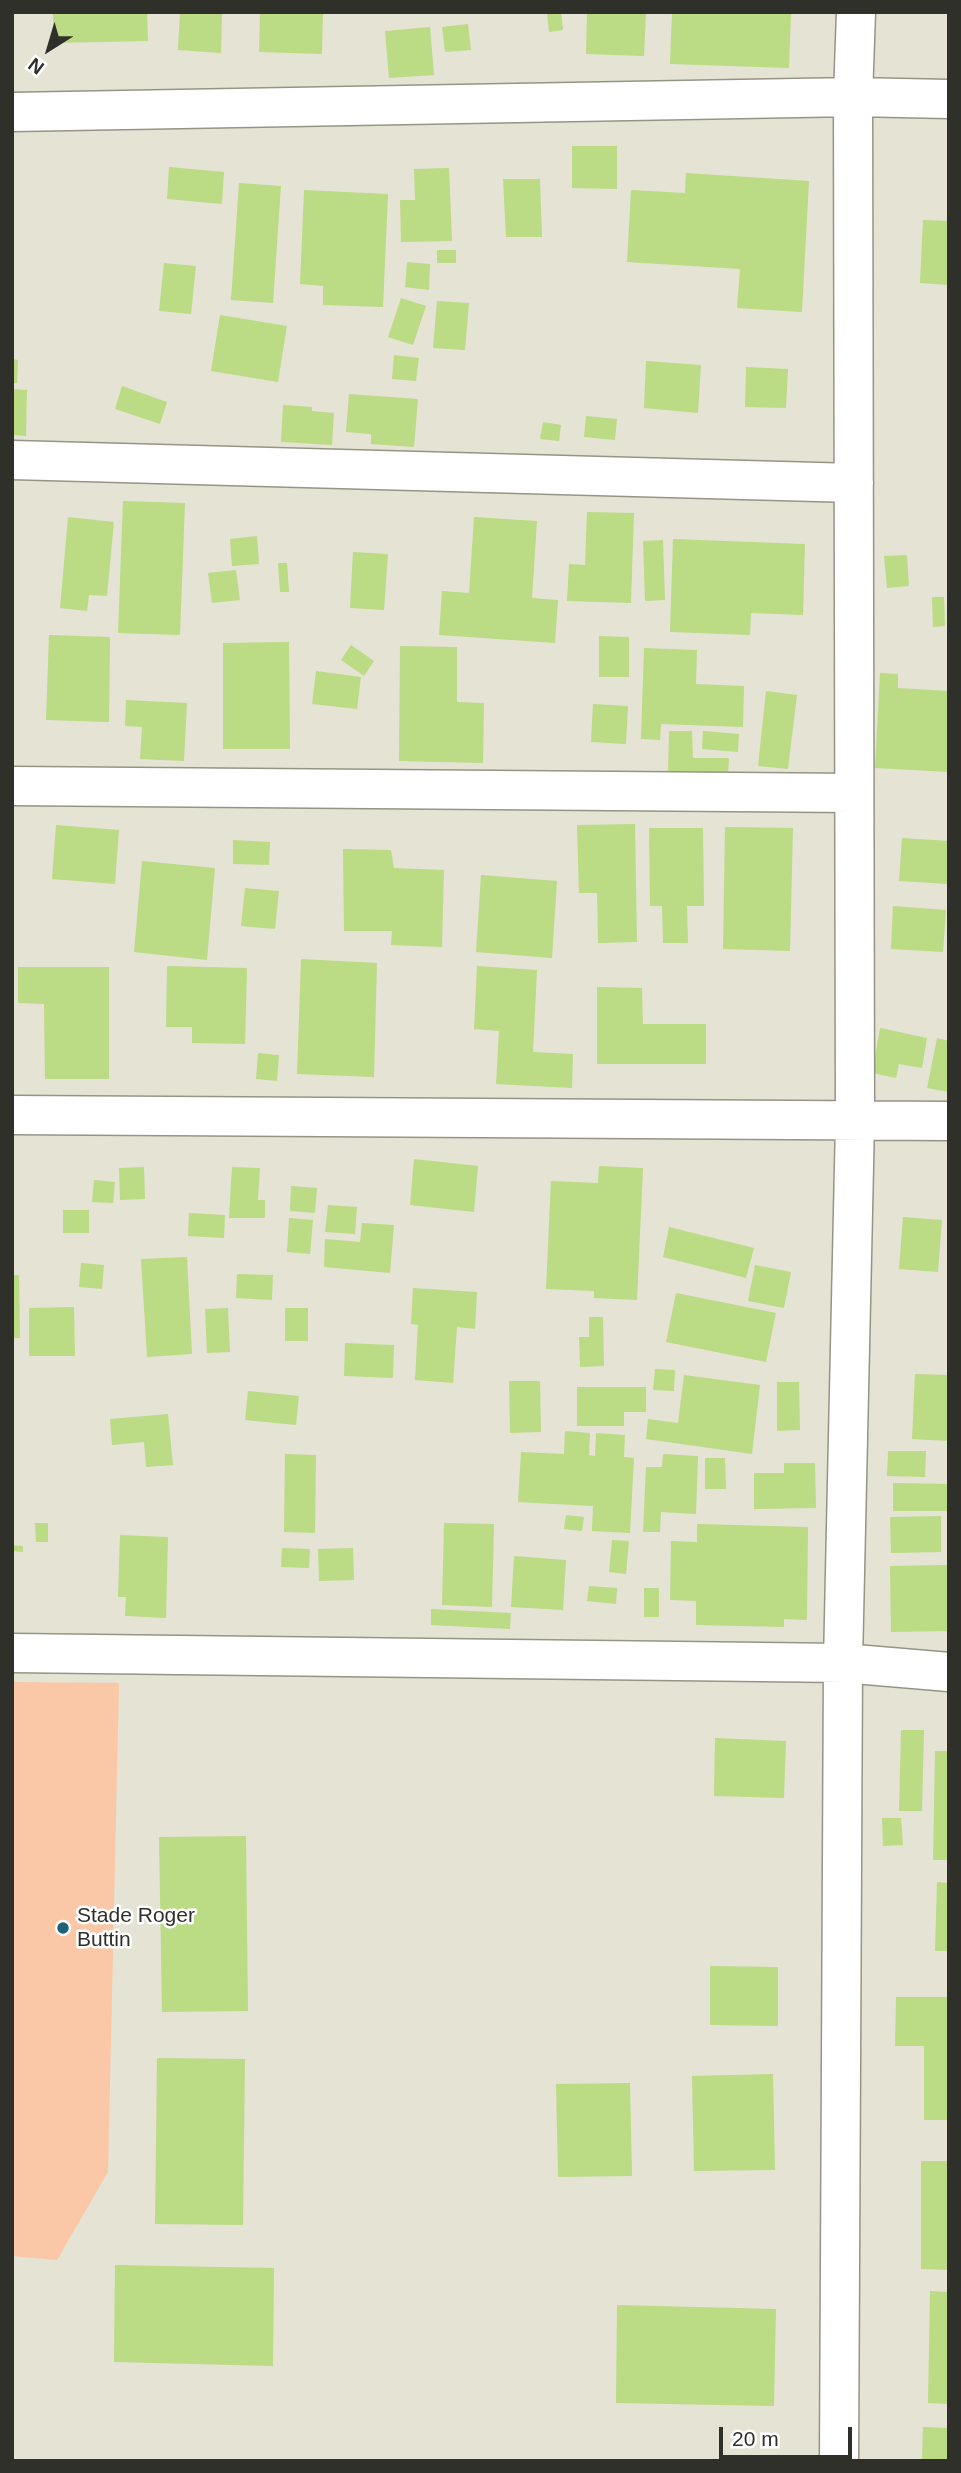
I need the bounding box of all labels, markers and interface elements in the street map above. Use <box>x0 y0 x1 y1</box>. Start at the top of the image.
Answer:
north arrow <box>14 14 84 84</box>
text: N <box>24 54 48 79</box>
place label: Stade Roger Buttin <box>77 1903 195 1953</box>
marker: Stade Roger Buttin <box>55 1920 71 1936</box>
scale bar <box>723 2414 856 2458</box>
text: 20 m <box>732 2427 779 2450</box>

